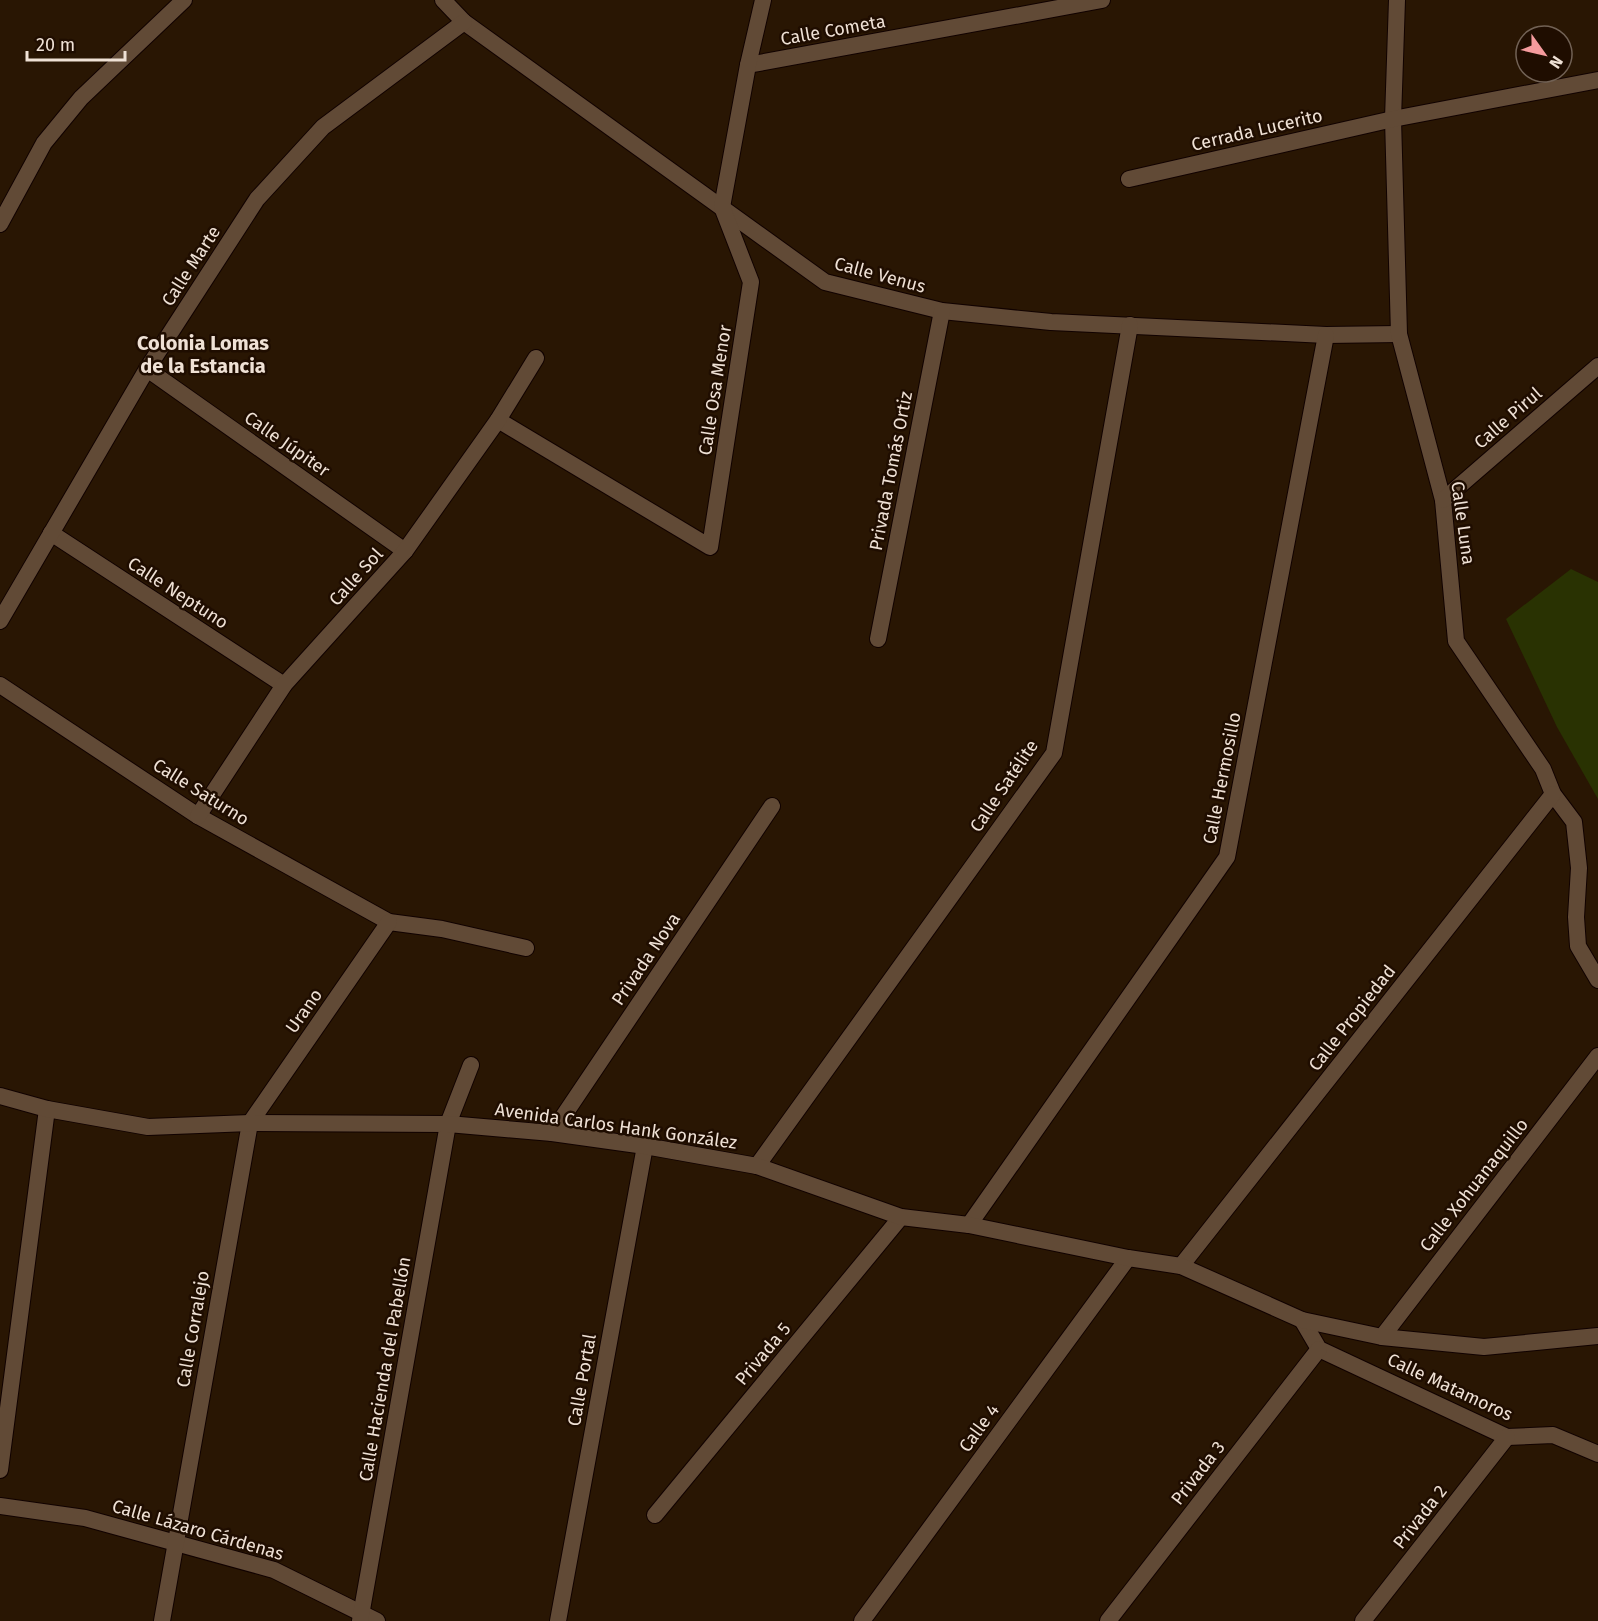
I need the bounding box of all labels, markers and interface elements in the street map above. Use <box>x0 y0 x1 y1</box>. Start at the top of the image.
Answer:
street label: Calle Cometa <box>779 10 887 50</box>
scale bar <box>27 24 124 62</box>
north arrow <box>1514 24 1574 84</box>
text: 20 m <box>36 34 75 56</box>
text: N <box>1545 52 1567 72</box>
street label: Cerrada Lucerito <box>1189 104 1325 156</box>
street label: Calle Marte <box>157 222 225 310</box>
street label: Calle Venus <box>832 252 928 298</box>
street label: Calle Osa Menor <box>694 323 736 457</box>
district label: Colonia Lomas de la Estancia <box>137 331 269 378</box>
street label: Calle Pirul <box>1470 383 1546 453</box>
street label: Privada Tomás Ortiz <box>865 389 917 552</box>
street label: Calle Júpiter <box>240 407 334 482</box>
street label: Calle Luna <box>1446 480 1480 566</box>
street label: Calle Sol <box>324 544 388 610</box>
street label: Calle Neptuno <box>124 552 232 634</box>
street label: Calle Hermosillo <box>1198 710 1246 846</box>
street label: Calle Satélite <box>965 736 1043 836</box>
street label: Calle Saturno <box>149 754 253 830</box>
street label: Privada Nova <box>607 909 685 1009</box>
street label: Calle Propiedad <box>1304 961 1400 1075</box>
street label: Urano <box>281 985 327 1037</box>
street label: Avenida Carlos Hank González <box>494 1098 739 1154</box>
street label: Calle Xohuanaquillo <box>1415 1114 1533 1256</box>
street label: Calle Hacienda del Pabellón <box>354 1255 416 1483</box>
street label: Calle Corralejo <box>172 1269 214 1389</box>
street label: Privada 5 <box>731 1318 795 1390</box>
street label: Calle Portal <box>563 1332 601 1428</box>
street label: Calle Matamoros <box>1384 1348 1516 1426</box>
street label: Calle 4 <box>954 1399 1004 1456</box>
street label: Privada 3 <box>1166 1437 1230 1509</box>
street label: Privada 2 <box>1388 1481 1452 1553</box>
street label: Calle Lázaro Cárdenas <box>110 1495 286 1565</box>

